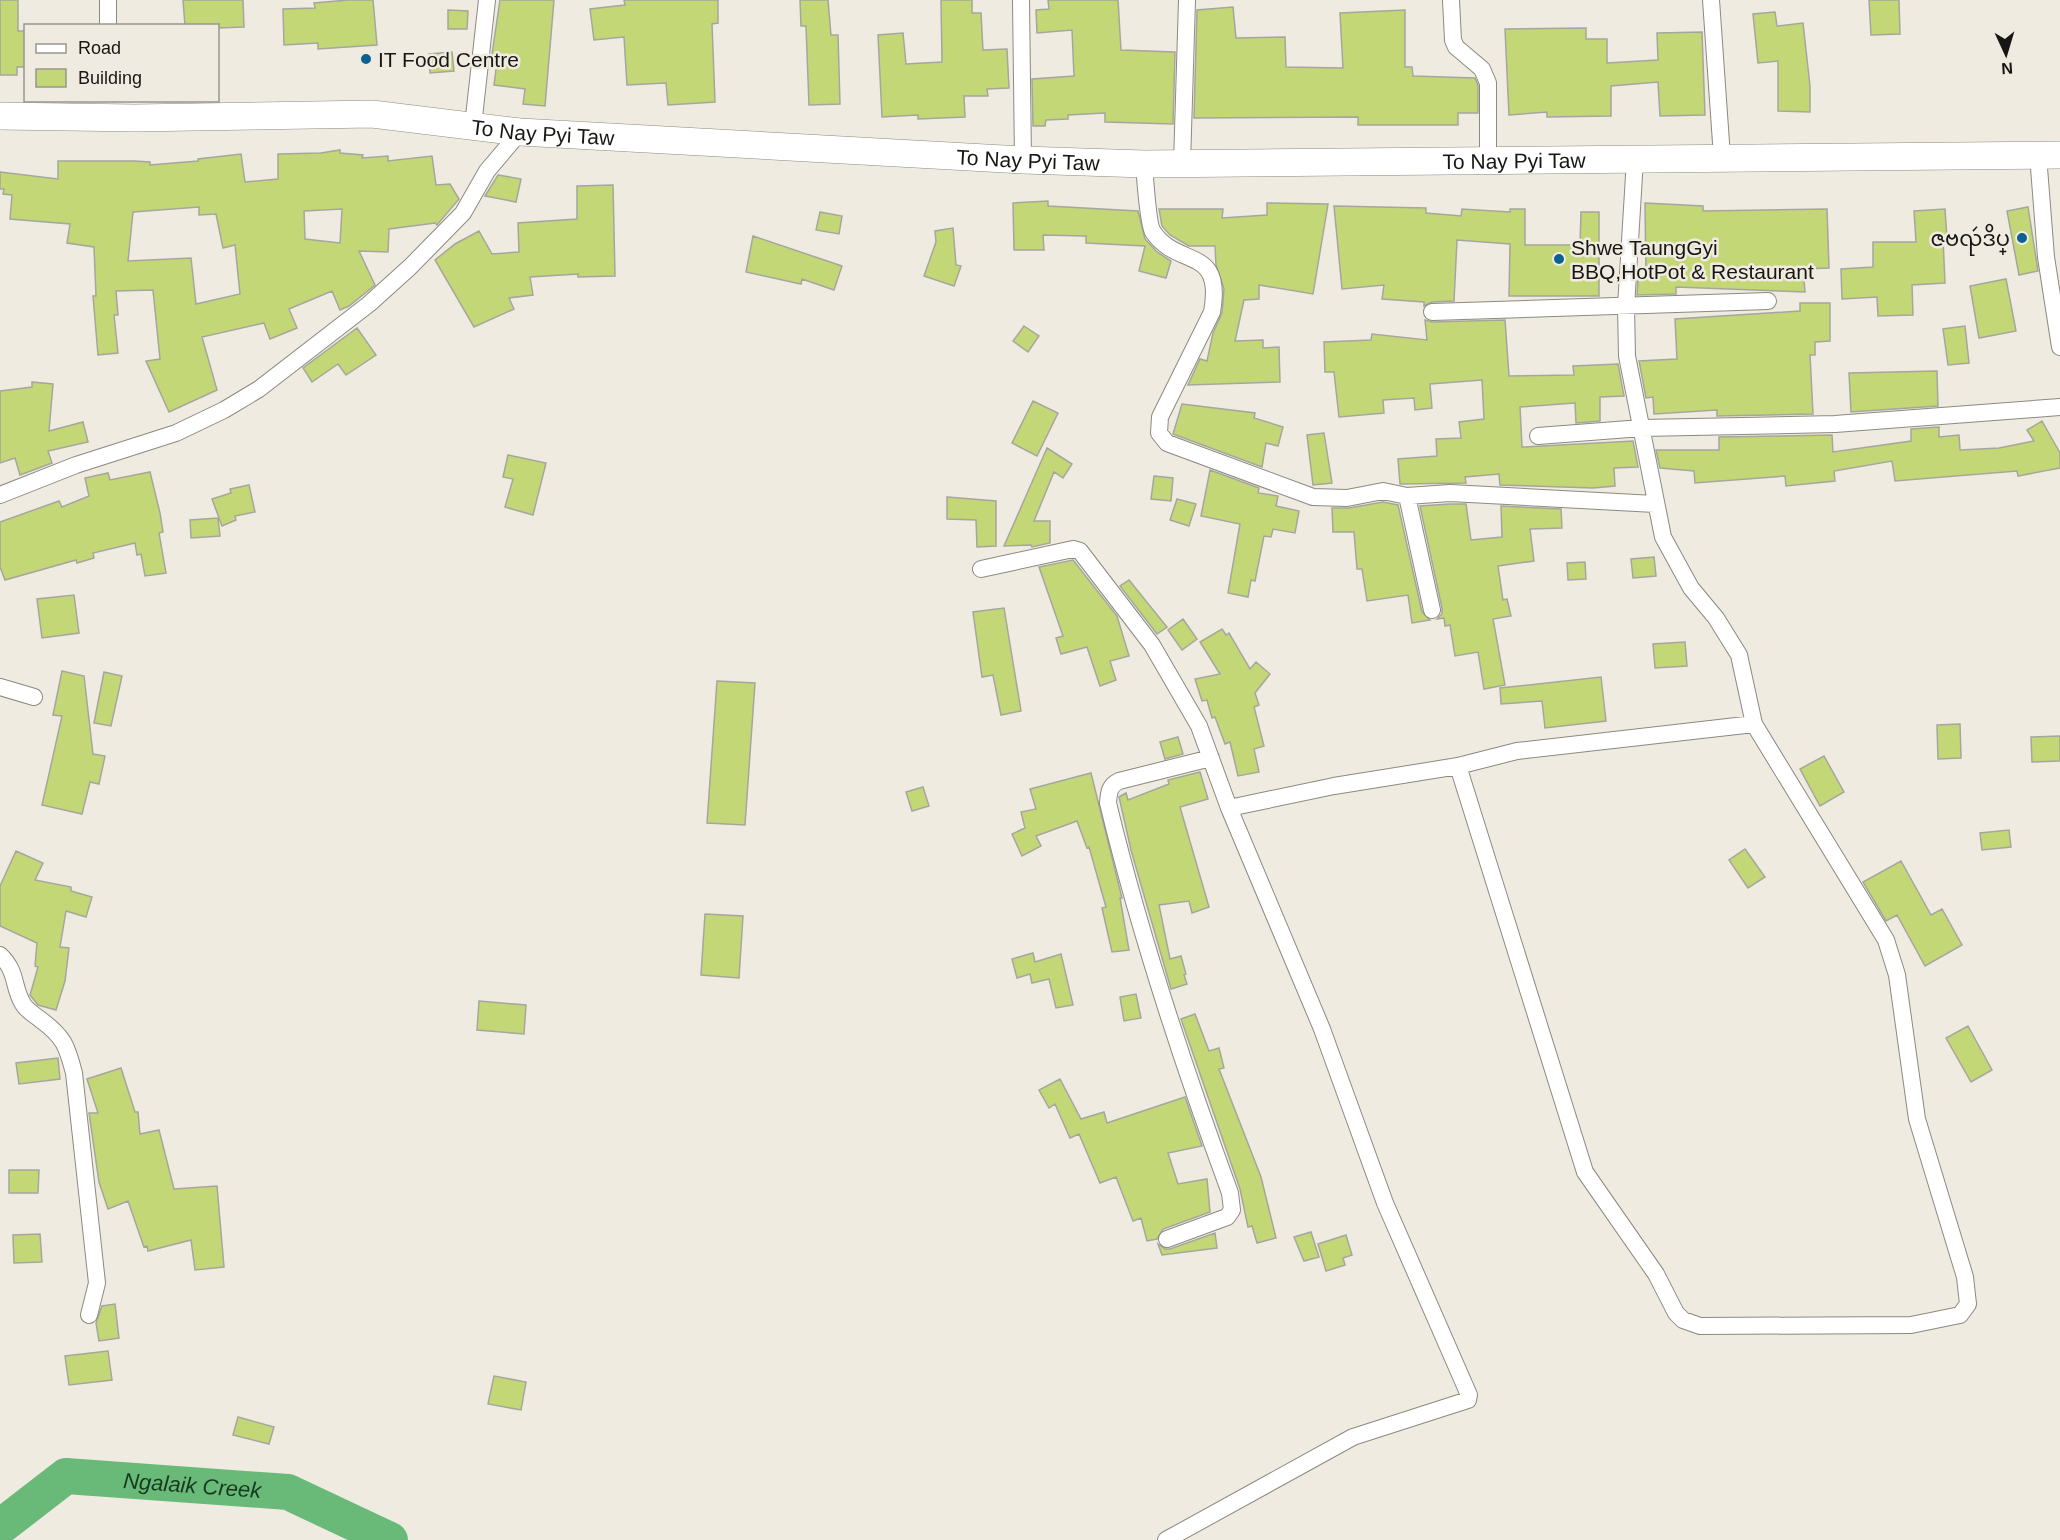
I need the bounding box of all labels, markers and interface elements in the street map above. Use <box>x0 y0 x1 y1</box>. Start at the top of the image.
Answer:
legend <box>24 24 219 102</box>
north arrow <box>1976 24 2036 84</box>
text: Road <box>78 38 121 58</box>
place label: IT Food Centre <box>378 48 519 71</box>
marker: IT Food Centre <box>359 52 373 66</box>
text: N <box>2001 60 2013 77</box>
text: Building <box>78 68 142 88</box>
street label: To Nay Pyi Taw <box>470 115 616 149</box>
street label: To Nay Pyi Taw <box>956 145 1101 174</box>
street label: To Nay Pyi Taw <box>1442 148 1587 173</box>
place label: ဇဗၺဴဒိပ္ <box>1931 223 2010 256</box>
marker: ဇဗၺဴဒိပ္ <box>2015 231 2029 245</box>
place label: Shwe TaungGyi BBQ,HotPot & Restaurant <box>1571 236 1814 283</box>
marker: Shwe TaungGyi BBQ,HotPot & Restaurant <box>1552 252 1566 266</box>
water label: Ngalaik Creek <box>122 1468 263 1503</box>

